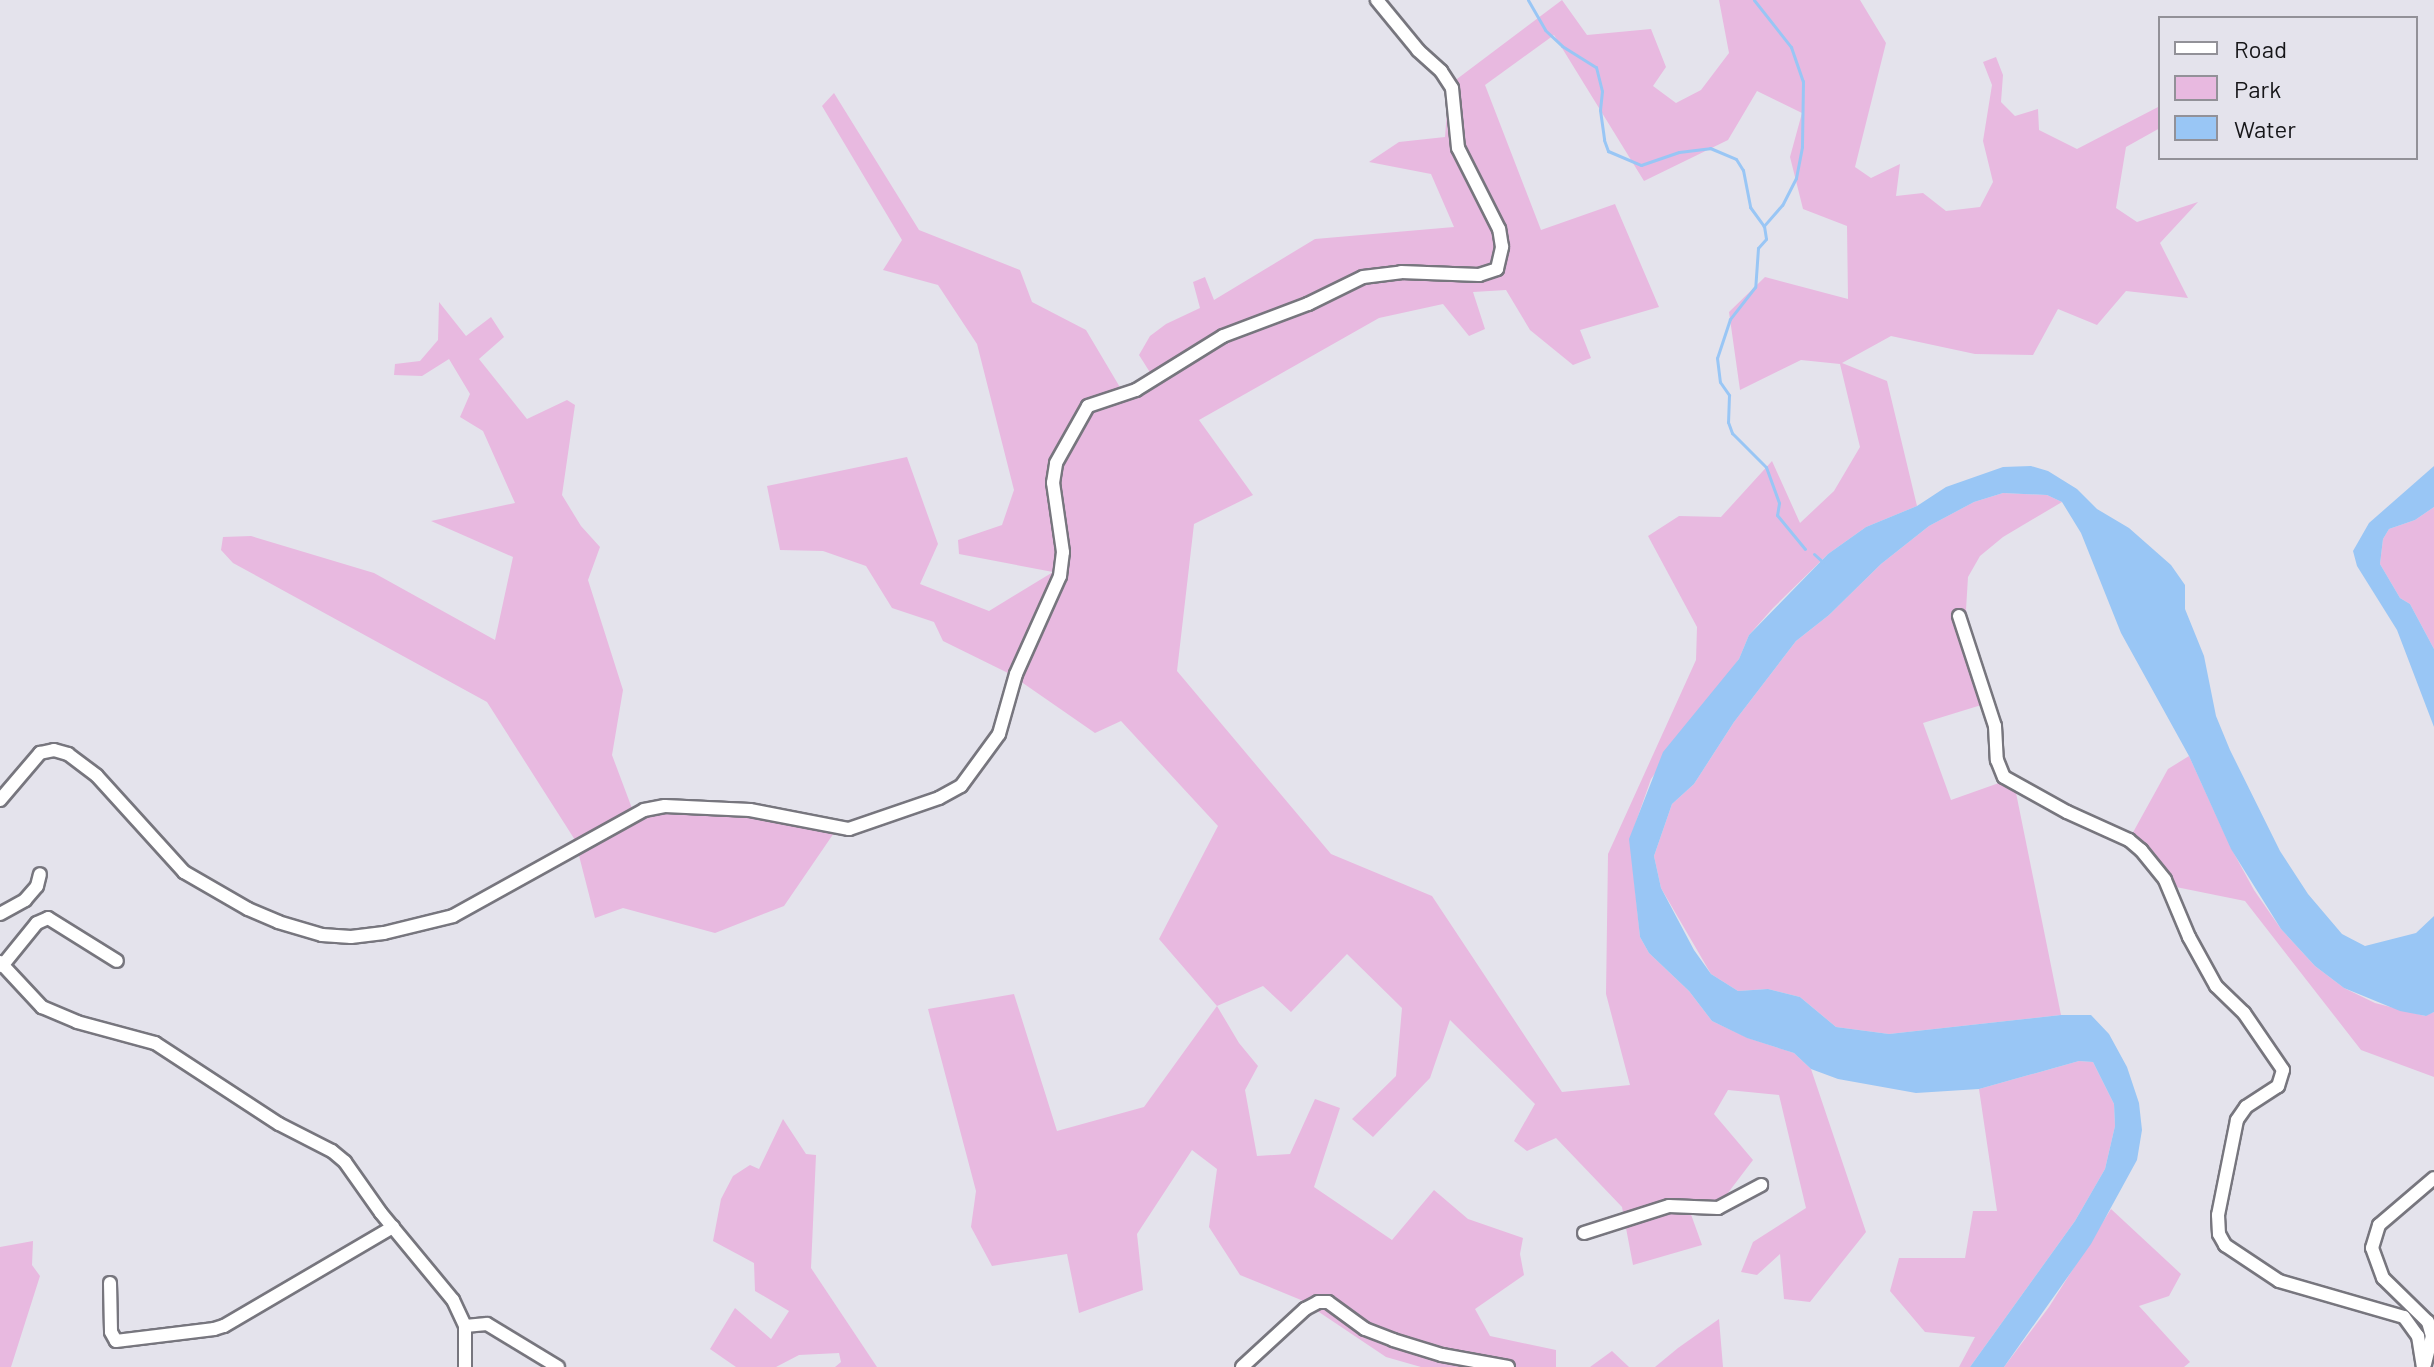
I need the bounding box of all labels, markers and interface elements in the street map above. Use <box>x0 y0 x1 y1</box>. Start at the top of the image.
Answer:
legend <box>2158 16 2418 160</box>
text: Road <box>2234 34 2287 63</box>
text: Park <box>2234 74 2281 103</box>
text: Water <box>2234 114 2296 143</box>

